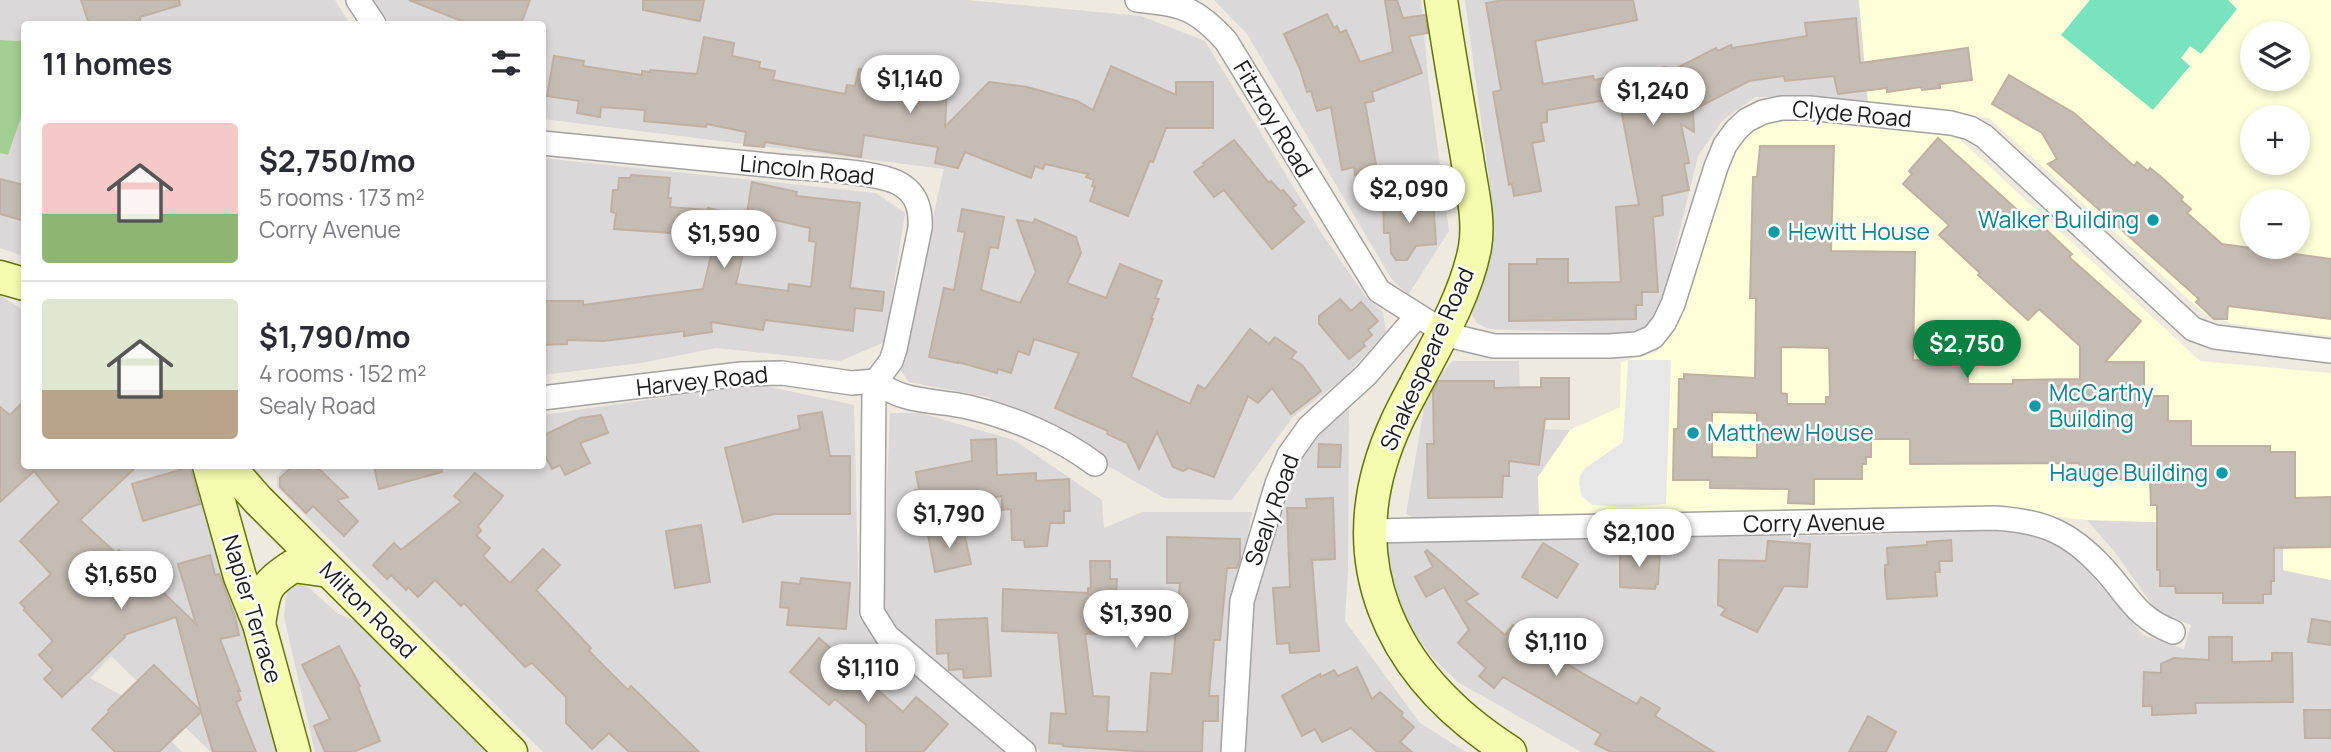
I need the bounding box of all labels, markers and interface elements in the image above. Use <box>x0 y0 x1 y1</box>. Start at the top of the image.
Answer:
map controls <box>2240 21 2310 259</box>
button: layers <box>2240 21 2310 91</box>
text: 11 homes <box>42 43 173 84</box>
icon: filters <box>487 44 525 82</box>
street label: Fitzroy Road <box>1226 54 1321 183</box>
pin: $1,140 <box>853 55 967 115</box>
text: $1,140 <box>876 62 944 94</box>
pin: $1,240 <box>1596 68 1710 127</box>
text: $1,240 <box>1617 74 1689 106</box>
street label: Clyde Road <box>1791 92 1913 134</box>
button: + <box>2240 105 2310 175</box>
text: $2,750/mo <box>259 140 416 181</box>
street label: Lincoln Road <box>738 146 876 192</box>
icon: home <box>98 151 182 235</box>
pin: $2,090 <box>1352 166 1466 225</box>
text: $2,090 <box>1369 172 1449 204</box>
text: 5 rooms · 173 m² <box>259 181 425 213</box>
button: − <box>2240 189 2310 259</box>
place label: Walker Building <box>1978 203 2139 235</box>
pin: $1,590 <box>667 210 781 270</box>
marker: Walker Building <box>2145 212 2161 228</box>
text: Corry Avenue <box>259 213 401 245</box>
place label: Hewitt House <box>1788 215 1930 247</box>
text: $1,590 <box>687 217 761 249</box>
marker: Hewitt House <box>1766 224 1782 240</box>
street label: Shakespeare Road <box>1371 262 1481 455</box>
text: $1,790/mo <box>259 316 411 357</box>
pin: $2,750 <box>1910 320 2024 380</box>
icon: home <box>98 327 182 411</box>
text: $2,750 <box>1929 327 2005 359</box>
text: 4 rooms · 152 m² <box>259 357 426 389</box>
street label: Harvey Road <box>634 357 769 403</box>
place label: McCarthy Building <box>2049 376 2154 434</box>
text: Sealy Road <box>259 389 376 421</box>
marker: McCarthy Building <box>2027 398 2043 414</box>
place label: Matthew House <box>1707 416 1874 448</box>
marker: Matthew House <box>1685 425 1701 441</box>
street label: Sealy Road <box>1236 449 1306 570</box>
place label: Hauge Building <box>2049 456 2208 488</box>
marker: Hauge Building <box>2214 465 2230 481</box>
pin: $1,790 <box>892 490 1006 550</box>
text: $1,790 <box>913 497 985 529</box>
street label: Corry Avenue <box>1743 505 1885 539</box>
pin: $2,100 <box>1582 510 1696 569</box>
text: $2,100 <box>1603 516 1675 548</box>
street label: Napier Terrace <box>215 530 291 687</box>
pin: $1,650 <box>64 552 178 611</box>
street label: Milton Road <box>313 554 424 665</box>
text: $1,650 <box>84 558 158 590</box>
pin: $1,390 <box>1079 590 1193 650</box>
text: $1,390 <box>1099 597 1173 629</box>
pin: $1,110 <box>1499 618 1613 678</box>
text: $1,110 <box>1524 625 1588 657</box>
pin: $1,110 <box>811 644 925 704</box>
text: $1,110 <box>836 651 900 683</box>

